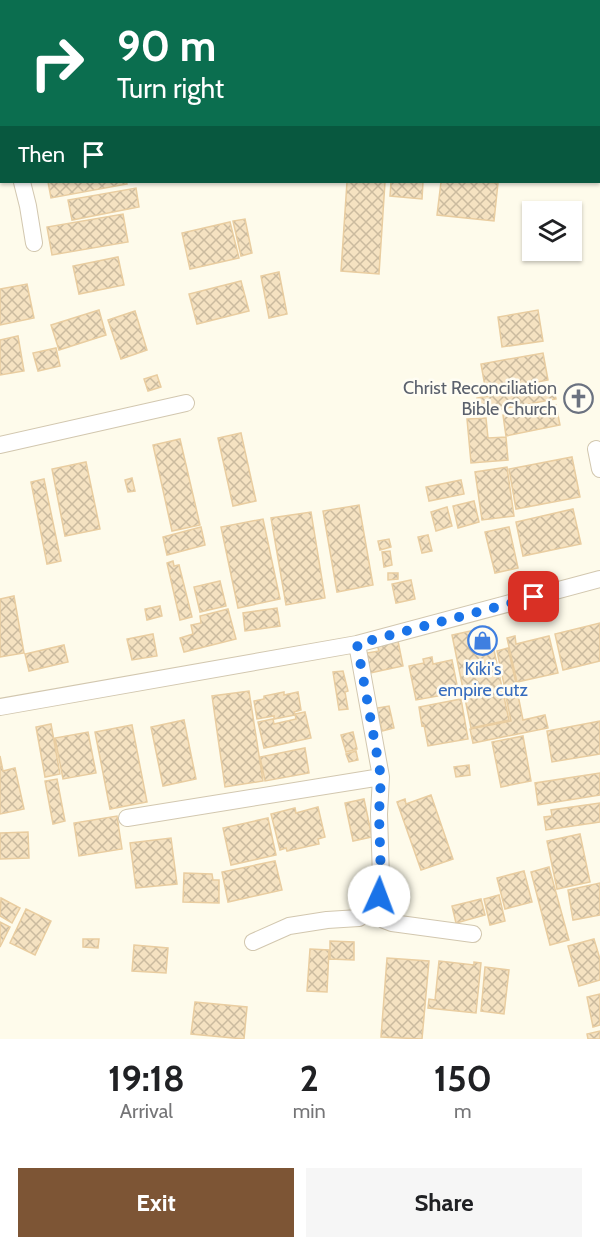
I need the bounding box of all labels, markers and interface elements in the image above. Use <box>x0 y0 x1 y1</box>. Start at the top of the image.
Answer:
text: 90 m <box>117 20 216 72</box>
icon: right <box>18 24 96 102</box>
text: Turn right <box>117 72 224 105</box>
icon: arrive <box>77 138 110 171</box>
text: Then <box>18 141 65 168</box>
map controls <box>522 201 582 261</box>
button: layers <box>522 201 582 261</box>
place label: Christ Reconciliation Bible Church <box>403 377 557 420</box>
church icon: Christ Reconciliation Bible Church <box>562 382 594 414</box>
pin <box>508 571 559 622</box>
icon: arrive <box>517 580 550 613</box>
shop icon: Kiki's empire cutz <box>467 624 499 656</box>
place label: Kiki's empire cutz <box>438 658 528 701</box>
position arrow <box>347 864 411 928</box>
text: 19:18 <box>108 1056 185 1100</box>
text: 2 <box>300 1056 319 1100</box>
text: 150 <box>434 1056 492 1100</box>
text: Arrival <box>120 1099 173 1123</box>
text: min <box>293 1099 326 1123</box>
text: m <box>454 1099 472 1123</box>
button: Exit <box>18 1168 294 1237</box>
button: Share <box>306 1168 582 1237</box>

